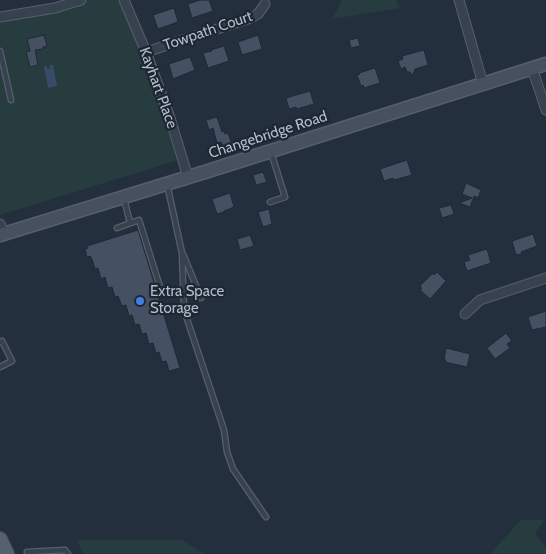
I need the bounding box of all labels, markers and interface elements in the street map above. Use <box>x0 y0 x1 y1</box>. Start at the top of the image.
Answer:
street label: Towpath Court <box>161 7 255 55</box>
street label: Kayhart Place <box>135 45 181 131</box>
street label: Changebridge Road <box>206 107 330 163</box>
place label: Extra Space Storage <box>150 283 224 318</box>
marker: Extra Space Storage <box>134 295 146 307</box>

